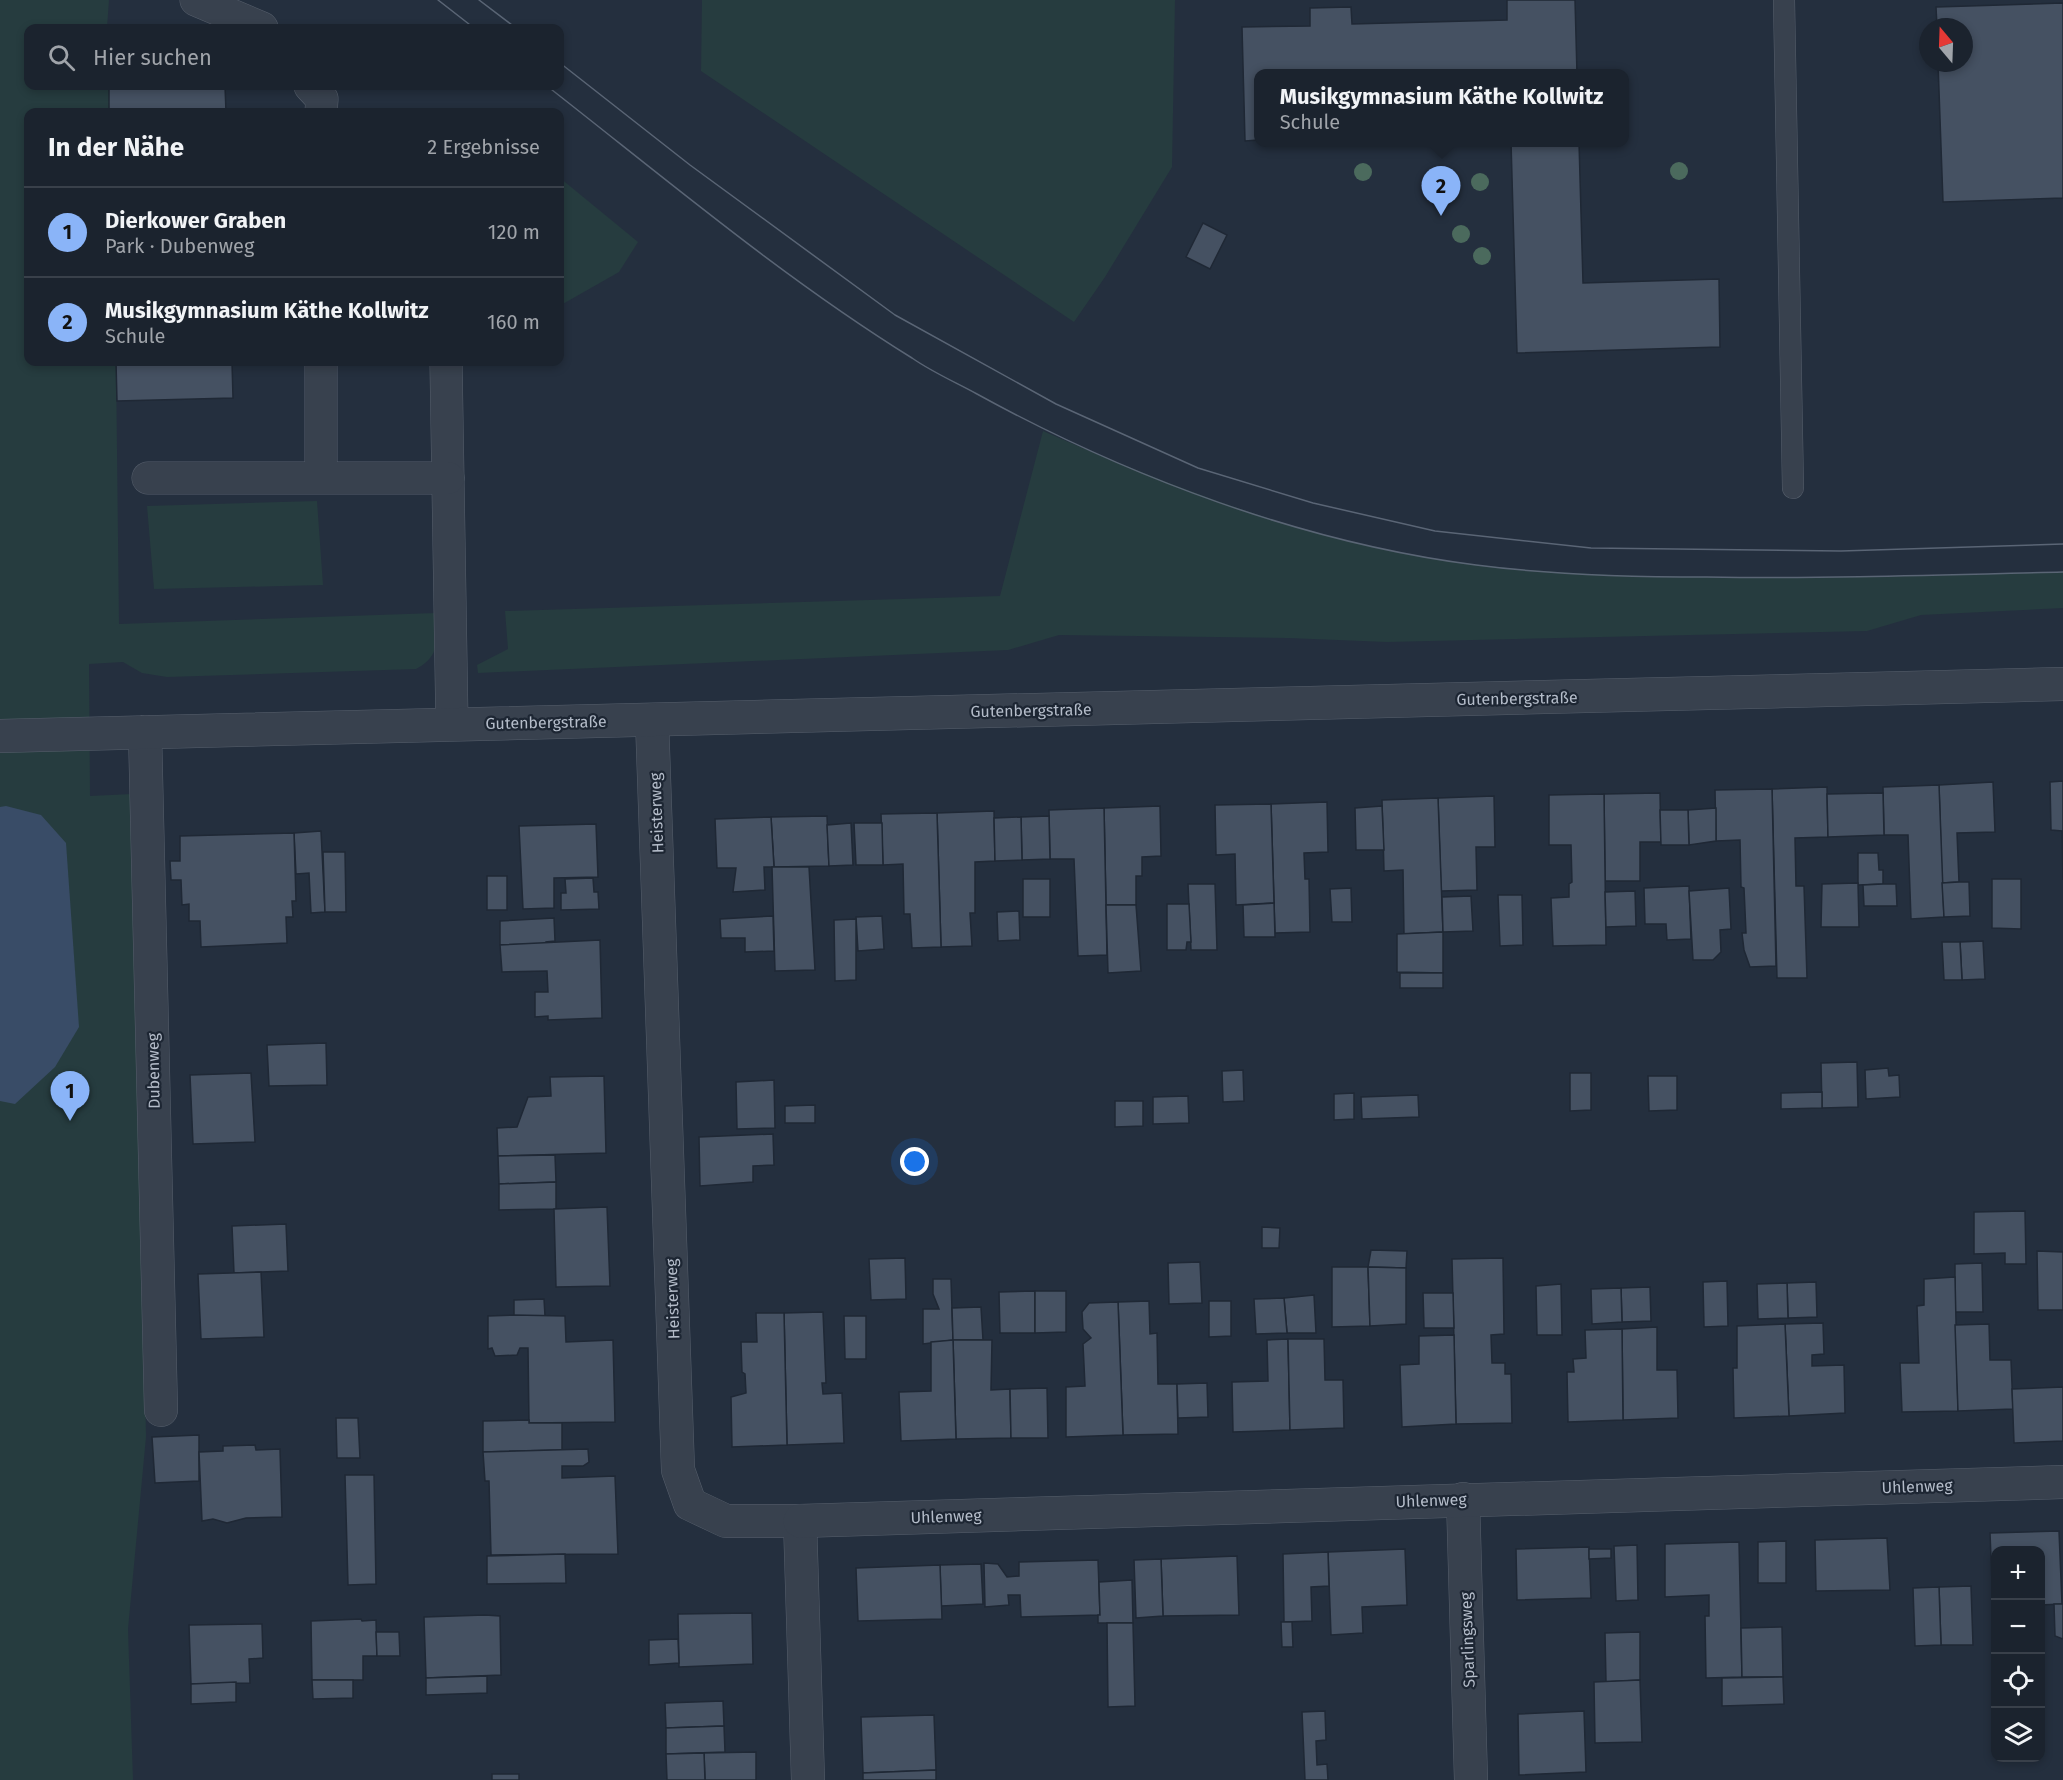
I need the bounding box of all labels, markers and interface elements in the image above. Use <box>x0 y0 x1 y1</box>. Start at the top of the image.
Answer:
north arrow <box>1919 18 1973 72</box>
search box <box>24 24 564 90</box>
icon: search <box>45 41 78 74</box>
text: Hier suchen <box>93 44 212 71</box>
popup <box>1254 69 1629 147</box>
text: Musikgymnasium Käthe Kollwitz <box>1280 83 1603 110</box>
text: Schule <box>1280 110 1340 134</box>
text: In der Nähe <box>48 132 184 163</box>
text: 2 Ergebnisse <box>427 135 540 159</box>
pin: 2 <box>1422 166 1460 216</box>
text: Dierkower Graben <box>105 207 286 234</box>
text: 1 <box>63 220 72 244</box>
text: 120 m <box>488 220 540 244</box>
text: Park · Dubenweg <box>105 234 254 258</box>
text: Musikgymnasium Käthe Kollwitz <box>105 297 429 324</box>
text: 2 <box>62 310 73 334</box>
text: 160 m <box>487 310 540 334</box>
text: Schule <box>105 324 165 348</box>
street label: Gutenbergstraße <box>1456 688 1578 709</box>
street label: Gutenbergstraße <box>970 700 1092 721</box>
street label: Gutenbergstraße <box>485 712 607 733</box>
street label: Heisterweg <box>646 772 667 854</box>
street label: Dubenweg <box>143 1032 164 1109</box>
pin: 1 <box>50 1072 90 1121</box>
your location <box>900 1147 929 1176</box>
street label: Heisterweg <box>662 1258 683 1340</box>
street label: Uhlenweg <box>1881 1476 1954 1497</box>
street label: Uhlenweg <box>1395 1490 1468 1511</box>
street label: Uhlenweg <box>910 1506 983 1527</box>
map controls <box>1991 1546 2045 1762</box>
button: + <box>1991 1546 2045 1600</box>
street label: Sparlingsweg <box>1456 1591 1479 1688</box>
button: − <box>1991 1600 2045 1654</box>
button: locate <box>1991 1654 2045 1708</box>
button: layers <box>1991 1708 2045 1762</box>

